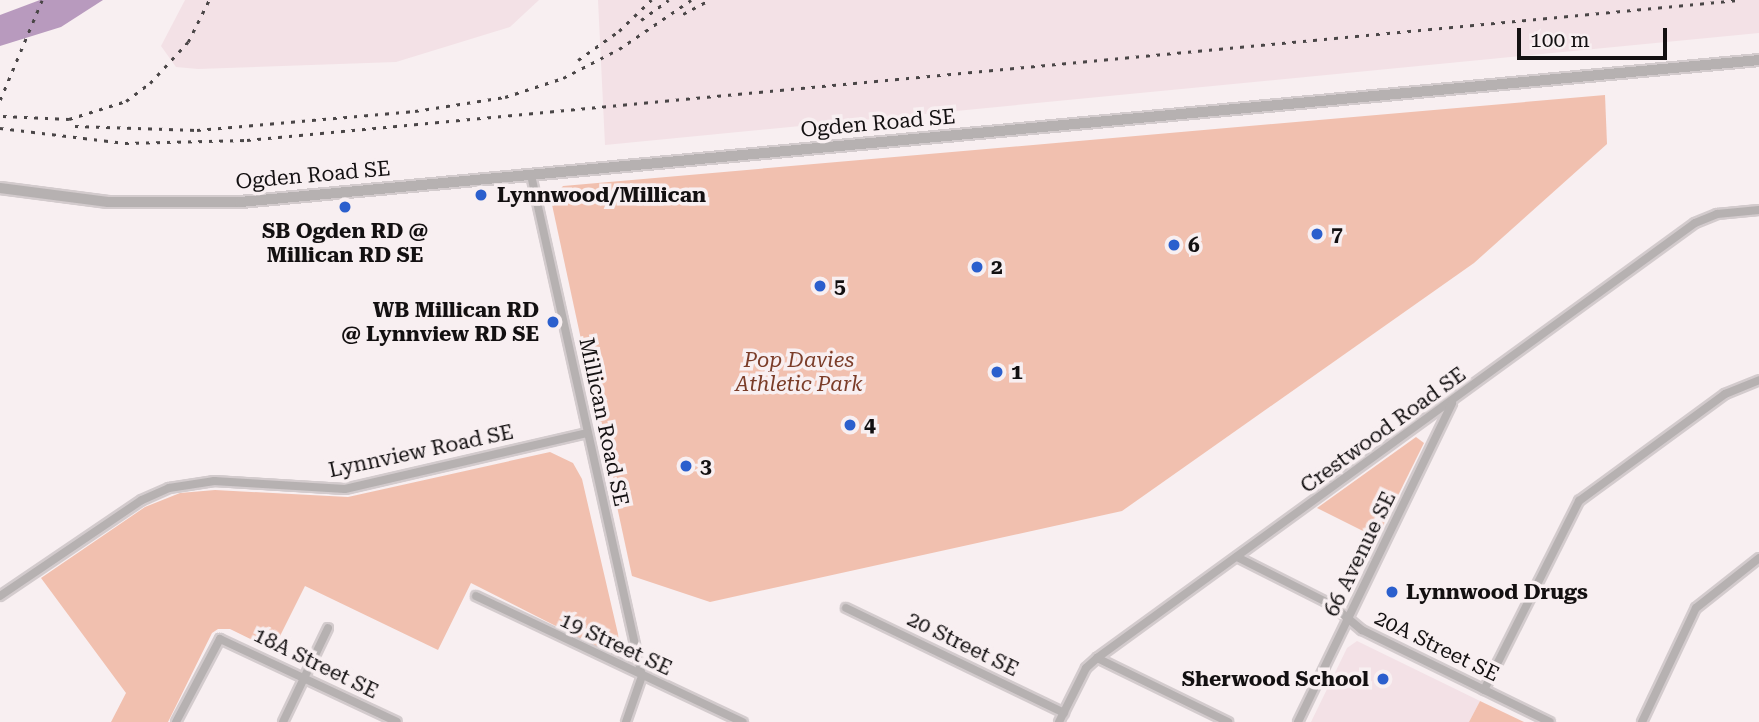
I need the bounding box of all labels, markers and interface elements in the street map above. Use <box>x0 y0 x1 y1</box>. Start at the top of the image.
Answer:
scale bar <box>1521 14 1672 58</box>
text: 100 m <box>1530 28 1590 52</box>
street label: Ogden Road SE <box>800 104 956 142</box>
street label: Ogden Road SE <box>235 156 391 194</box>
place label: Lynnwood/Millican <box>497 182 706 208</box>
marker: Lynnwood/Millican <box>471 185 491 205</box>
marker: SB Ogden RD @ Millican RD SE <box>337 199 353 215</box>
place label: SB Ogden RD @ Millican RD SE <box>262 218 428 268</box>
place label: 7 <box>1331 221 1343 247</box>
marker: 7 <box>1309 226 1325 242</box>
place label: 6 <box>1188 232 1200 258</box>
marker: 6 <box>1166 237 1182 253</box>
place label: 2 <box>991 254 1003 280</box>
marker: 2 <box>969 259 985 275</box>
place label: 5 <box>834 273 846 299</box>
marker: 5 <box>812 278 828 294</box>
place label: WB Millican RD @ Lynnview RD SE <box>341 297 539 347</box>
marker: WB Millican RD @ Lynnview RD SE <box>545 314 561 330</box>
street label: Millican Road SE <box>574 335 634 509</box>
park label: Pop Davies Athletic Park <box>735 347 863 397</box>
place label: 1 <box>1011 359 1023 385</box>
street label: Crestwood Road SE <box>1295 362 1471 498</box>
marker: 1 <box>989 364 1005 380</box>
place label: 4 <box>864 412 876 438</box>
marker: 4 <box>842 417 858 433</box>
street label: Lynnview Road SE <box>326 419 516 483</box>
place label: 3 <box>700 453 712 479</box>
marker: 3 <box>678 458 694 474</box>
street label: 66 Avenue SE <box>1319 487 1401 621</box>
place label: Lynnwood Drugs <box>1406 579 1588 605</box>
marker: Lynnwood Drugs <box>1384 584 1400 600</box>
street label: 20A Street SE <box>1371 605 1503 687</box>
street label: 20 Street SE <box>903 606 1023 682</box>
street label: 19 Street SE <box>556 607 676 681</box>
street label: 18A Street SE <box>250 622 382 704</box>
place label: Sherwood School <box>1182 666 1369 692</box>
marker: Sherwood School <box>1375 671 1391 687</box>

